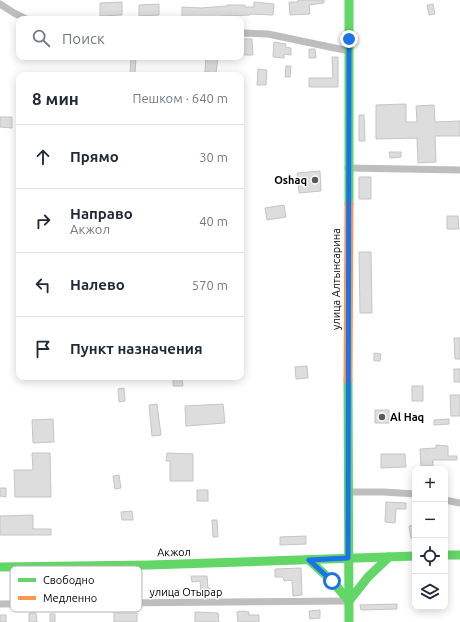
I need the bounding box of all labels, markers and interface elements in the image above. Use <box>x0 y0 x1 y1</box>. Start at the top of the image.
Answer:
search box <box>16 16 244 60</box>
icon: search <box>30 27 52 49</box>
text: Поиск <box>62 30 105 47</box>
route end <box>340 30 358 48</box>
text: 8 мин <box>32 89 79 108</box>
text: Пешком · 640 m <box>132 91 228 105</box>
icon: ahead <box>32 146 54 168</box>
text: Прямо <box>70 148 119 165</box>
text: 30 m <box>199 150 228 164</box>
place label: Oshaq <box>274 174 307 186</box>
marker: Oshaq <box>310 175 320 185</box>
text: Направо <box>70 205 133 222</box>
icon: right <box>32 210 54 232</box>
text: 40 m <box>199 214 228 228</box>
text: Акжол <box>70 222 110 236</box>
street label: улица Алтынсарина <box>330 228 342 330</box>
icon: left <box>32 274 54 296</box>
text: Налево <box>70 276 125 293</box>
text: 570 m <box>192 278 228 292</box>
icon: arrive <box>32 338 54 360</box>
text: Пункт назначения <box>70 340 203 357</box>
place label: Al Haq <box>390 411 424 423</box>
marker: Al Haq <box>377 412 387 422</box>
map controls <box>412 466 448 610</box>
button: + <box>412 466 448 502</box>
button: − <box>412 502 448 538</box>
button: locate <box>412 538 448 574</box>
street label: Акжол <box>157 546 191 558</box>
legend <box>10 566 142 612</box>
route start <box>323 572 341 590</box>
text: Свободно <box>43 574 94 586</box>
button: layers <box>412 574 448 610</box>
street label: улица Отырар <box>150 586 222 598</box>
text: Медленно <box>43 592 97 604</box>

